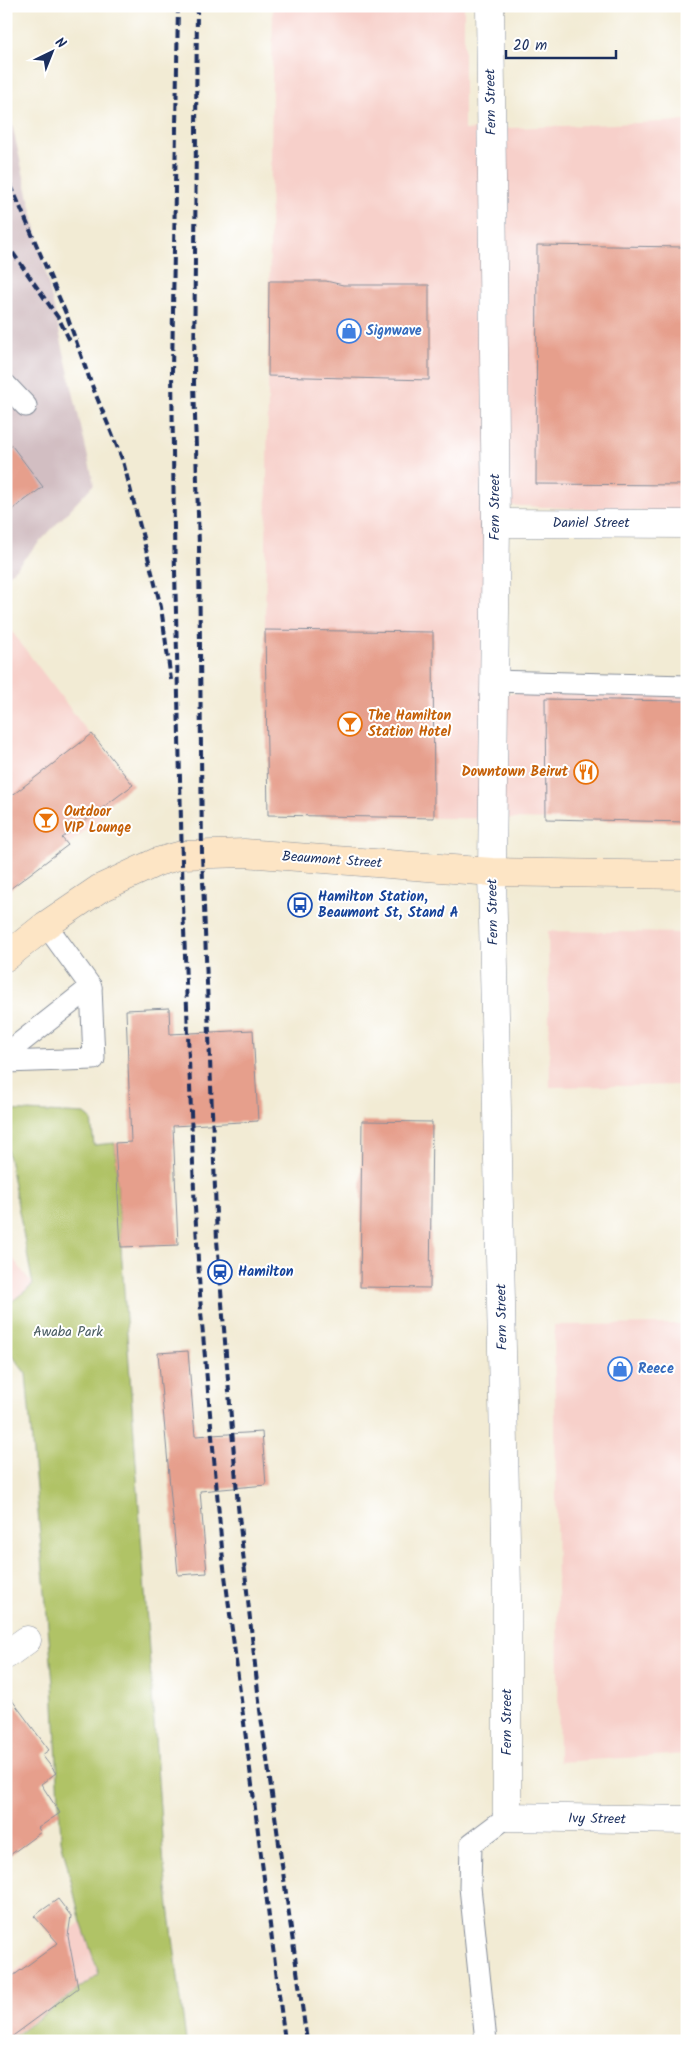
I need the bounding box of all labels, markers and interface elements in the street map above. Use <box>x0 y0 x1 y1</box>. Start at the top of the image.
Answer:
north arrow <box>28 28 78 78</box>
scale bar <box>506 28 616 60</box>
text: N <box>49 32 71 54</box>
text: 20 m <box>513 34 547 58</box>
street label: Fern Street <box>479 68 503 136</box>
shop icon: Signwave <box>336 318 362 344</box>
place label: Signwave <box>366 320 422 342</box>
street label: Fern Street <box>484 473 506 540</box>
street label: Daniel Street <box>552 512 630 534</box>
place label: The Hamilton Station Hotel <box>368 705 452 743</box>
bar icon: The Hamilton Station Hotel <box>337 711 363 737</box>
restaurant icon: Downtown Beirut <box>573 759 599 785</box>
place label: Downtown Beirut <box>461 761 569 783</box>
place label: Outdoor VIP Lounge <box>64 801 131 839</box>
bar icon: Outdoor VIP Lounge <box>33 807 59 833</box>
street label: Beaumont Street <box>281 846 383 875</box>
street label: Fern Street <box>481 878 505 946</box>
place label: Hamilton Station, Beaumont St, Stand A <box>318 886 459 924</box>
bus stop icon: Hamilton Station, Beaumont St, Stand A <box>287 892 313 918</box>
station icon: Hamilton <box>207 1259 233 1285</box>
place label: Hamilton <box>238 1261 294 1283</box>
street label: Fern Street <box>490 1283 514 1351</box>
park label: Awaba Park <box>33 1321 103 1343</box>
shop icon: Reece <box>607 1356 633 1382</box>
place label: Reece <box>638 1358 674 1380</box>
street label: Fern Street <box>496 1688 518 1755</box>
street label: Ivy Street <box>568 1807 627 1831</box>

